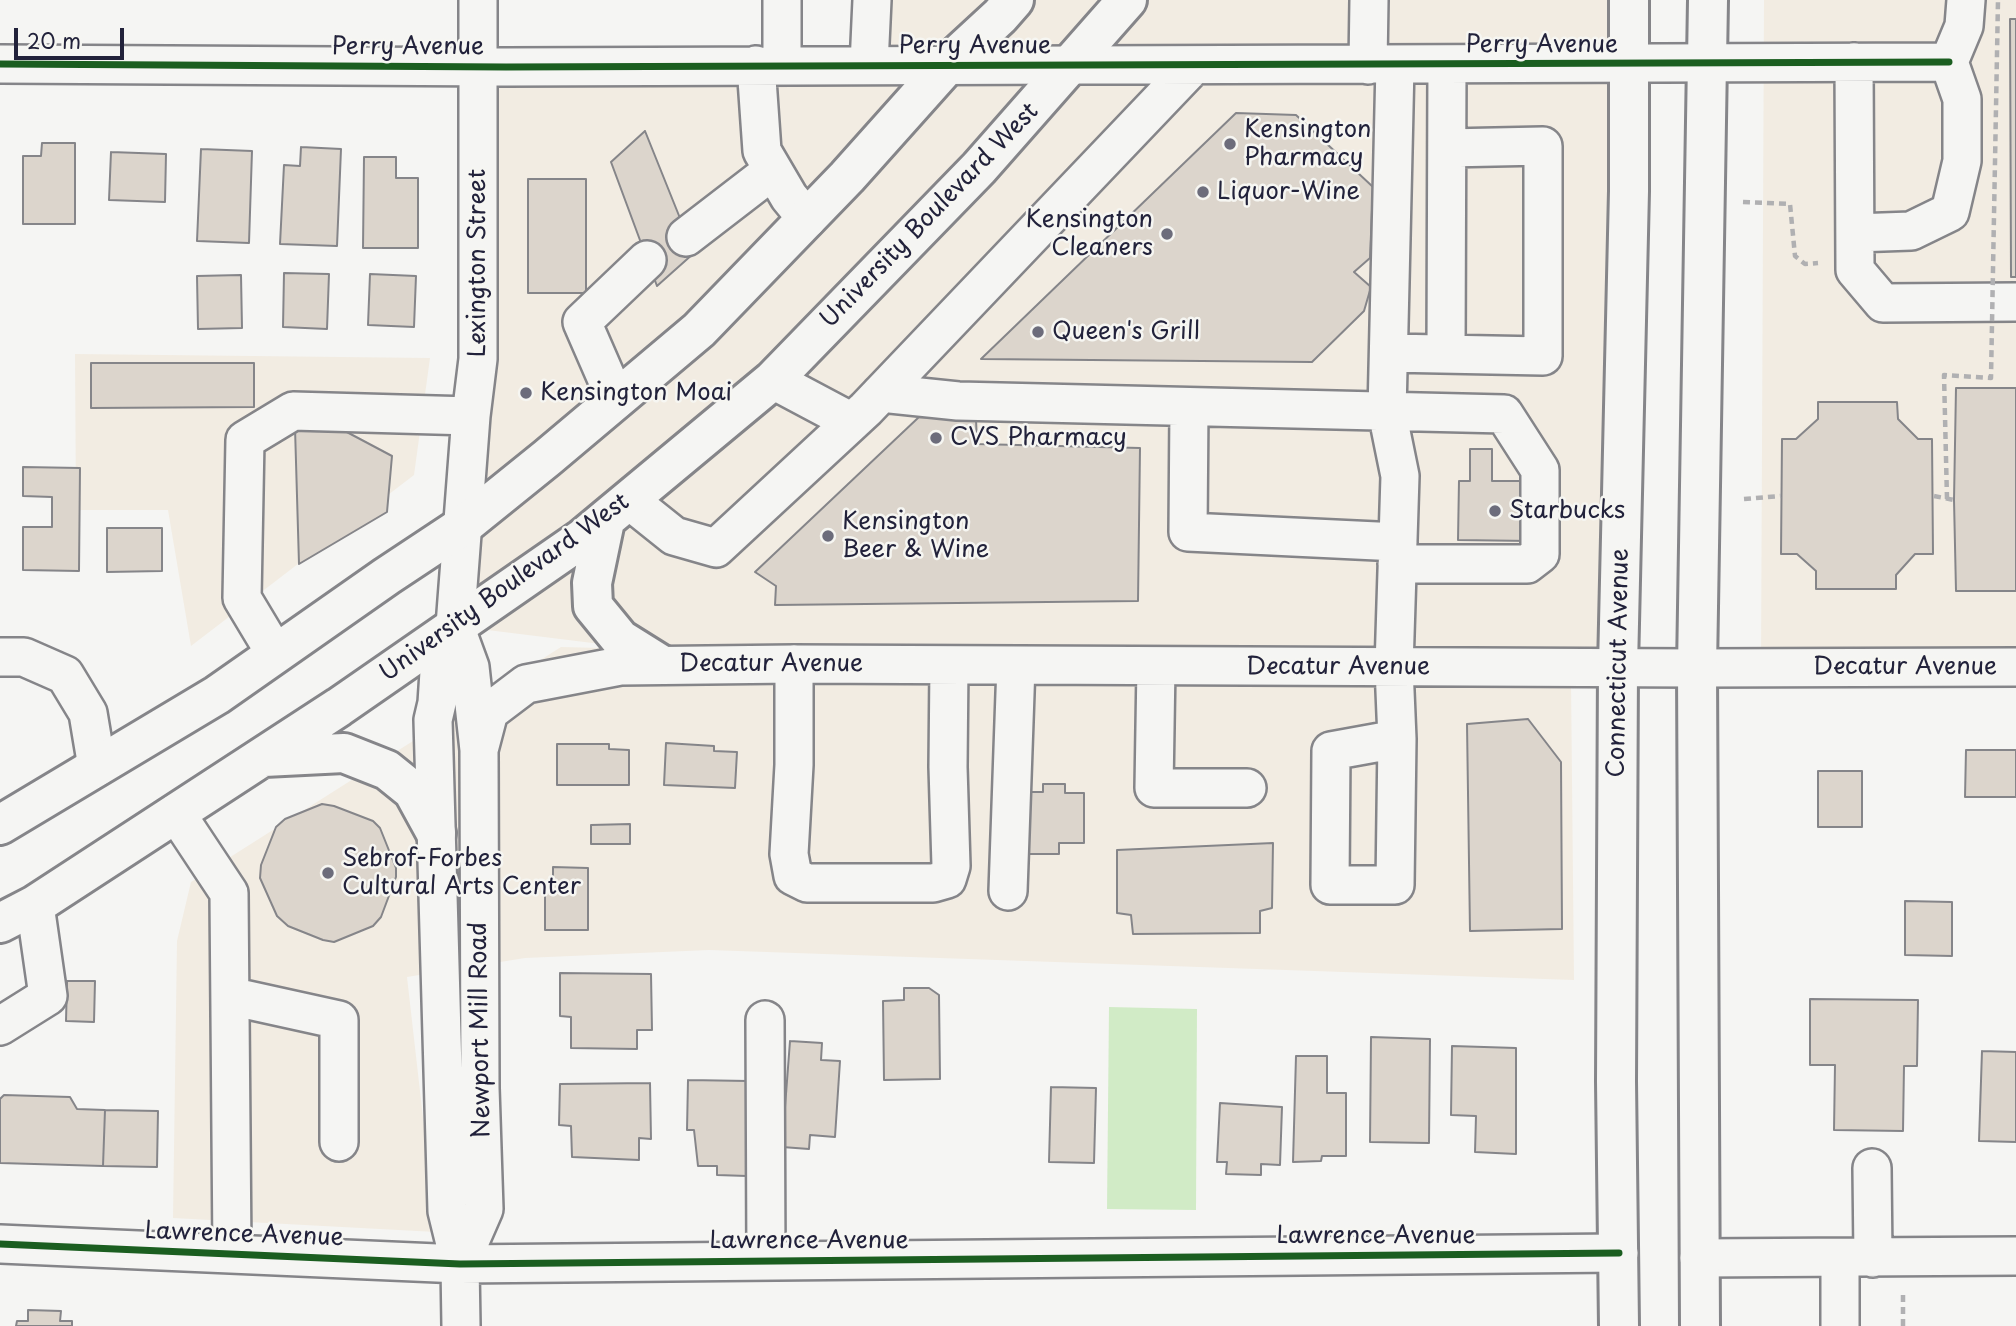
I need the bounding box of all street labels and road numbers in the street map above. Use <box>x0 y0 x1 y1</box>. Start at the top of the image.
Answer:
street label: Perry Avenue <box>1466 31 1618 59</box>
street label: Perry Avenue <box>899 32 1051 60</box>
street label: Perry Avenue <box>332 33 484 61</box>
street label: University Boulevard West <box>815 98 1045 334</box>
street label: Lexington Street <box>464 169 492 357</box>
street label: University Boulevard West <box>375 488 635 688</box>
street label: Connecticut Avenue <box>1603 548 1635 778</box>
street label: Decatur Avenue <box>679 650 863 678</box>
street label: Decatur Avenue <box>1246 653 1430 681</box>
street label: Decatur Avenue <box>1813 653 1997 681</box>
street label: Newport Mill Road <box>465 921 497 1139</box>
street label: Lawrence Avenue <box>144 1217 344 1253</box>
street label: Lawrence Avenue <box>1276 1222 1476 1250</box>
street label: Lawrence Avenue <box>709 1227 909 1255</box>

